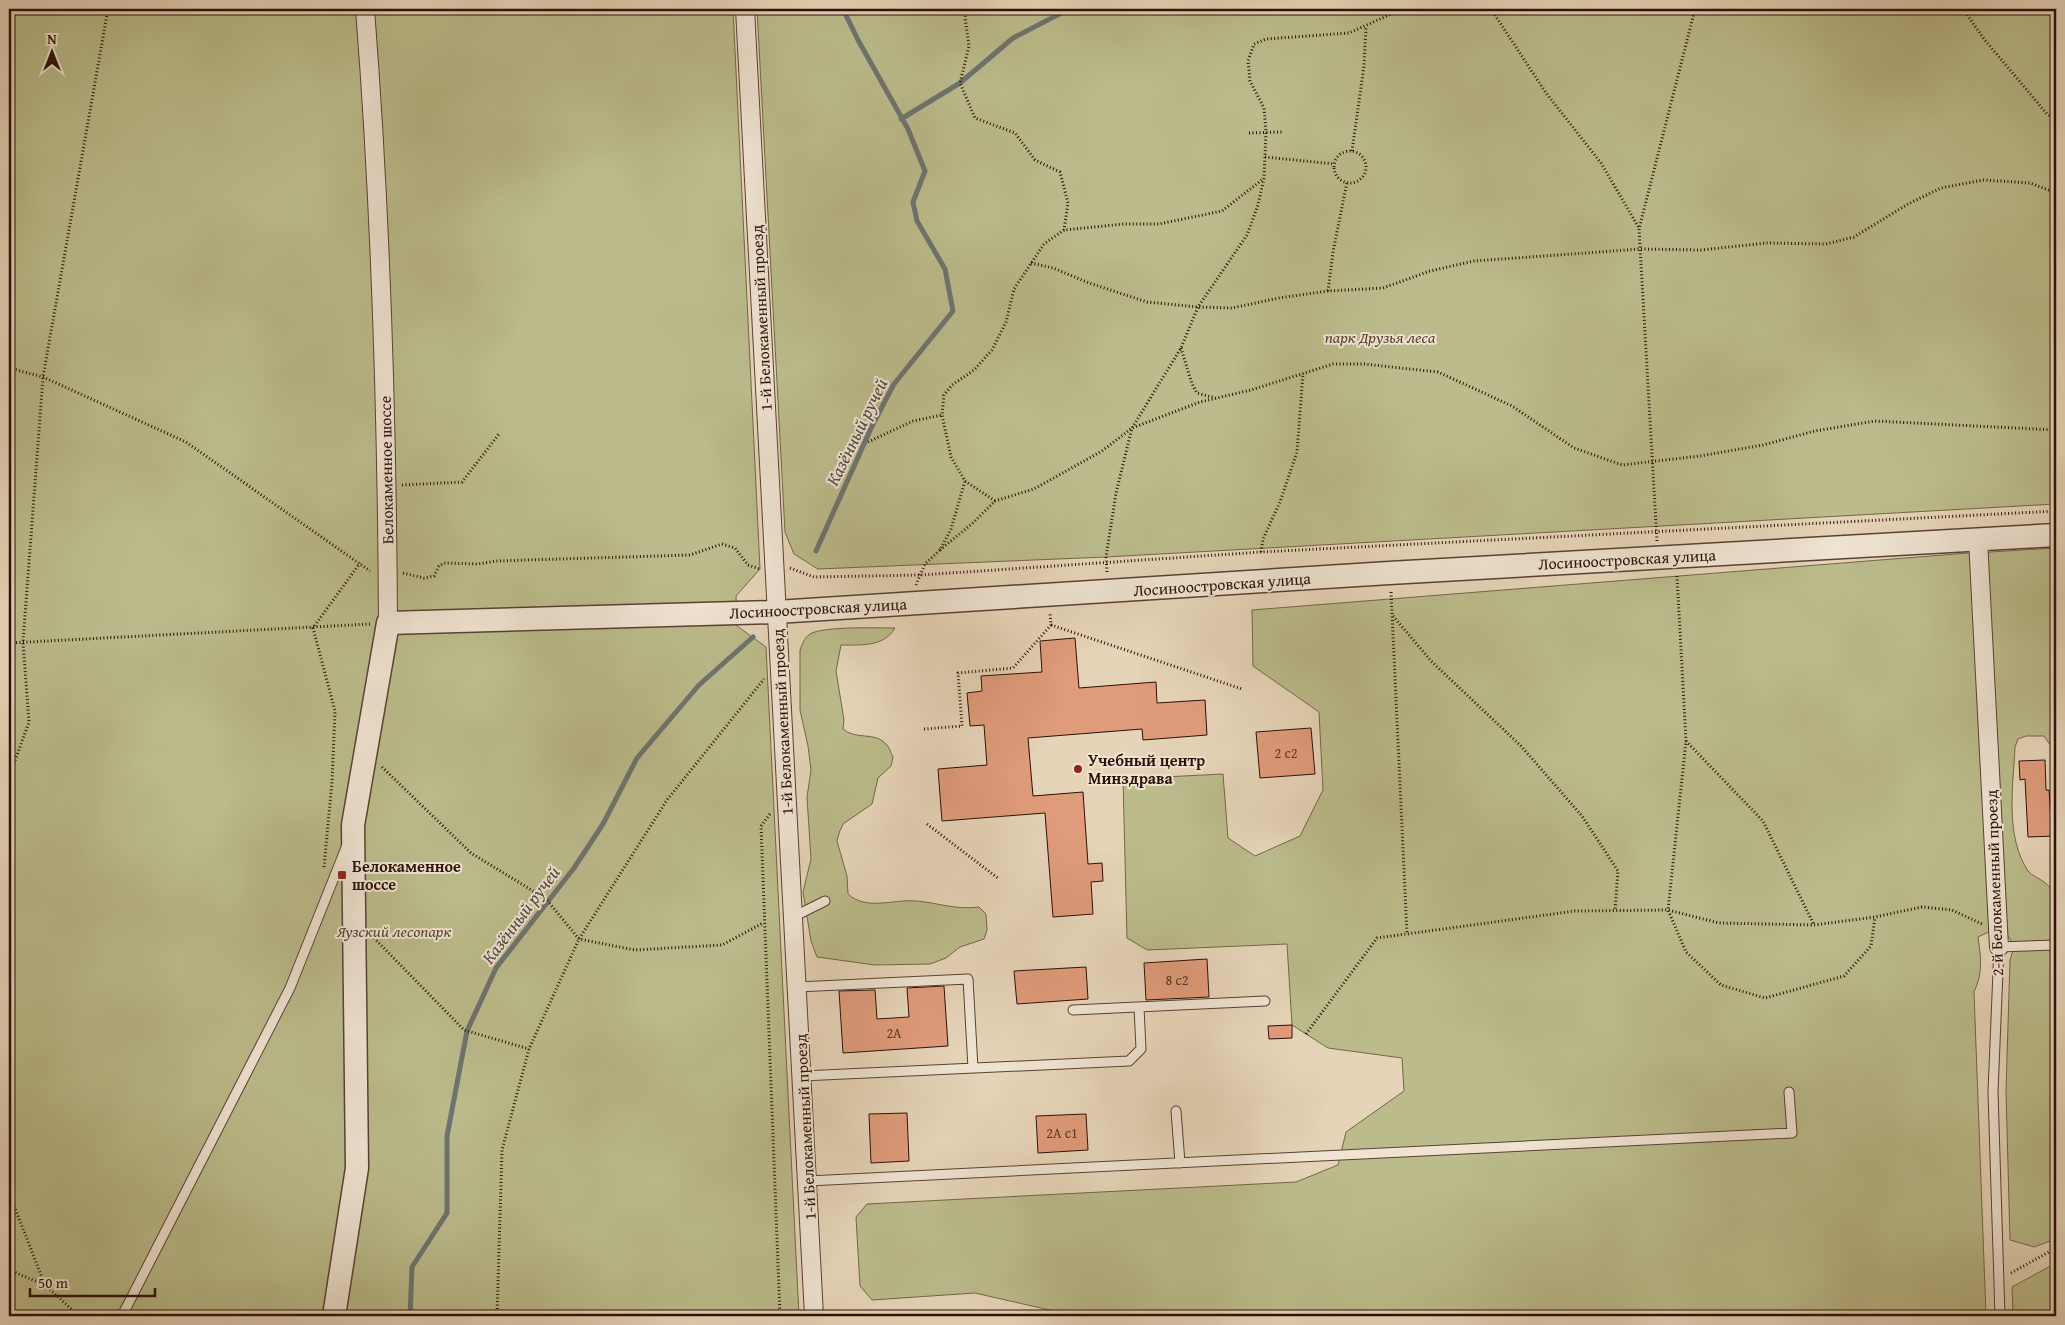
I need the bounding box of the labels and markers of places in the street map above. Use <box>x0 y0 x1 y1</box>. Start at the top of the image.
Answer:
place label: Учебный центр Минздрава <box>1088 748 1205 790</box>
marker: Учебный центр Минздрава <box>1072 763 1084 775</box>
place label: Белокаменное шоссе <box>352 854 461 896</box>
marker: Белокаменное шоссе <box>336 869 348 881</box>

